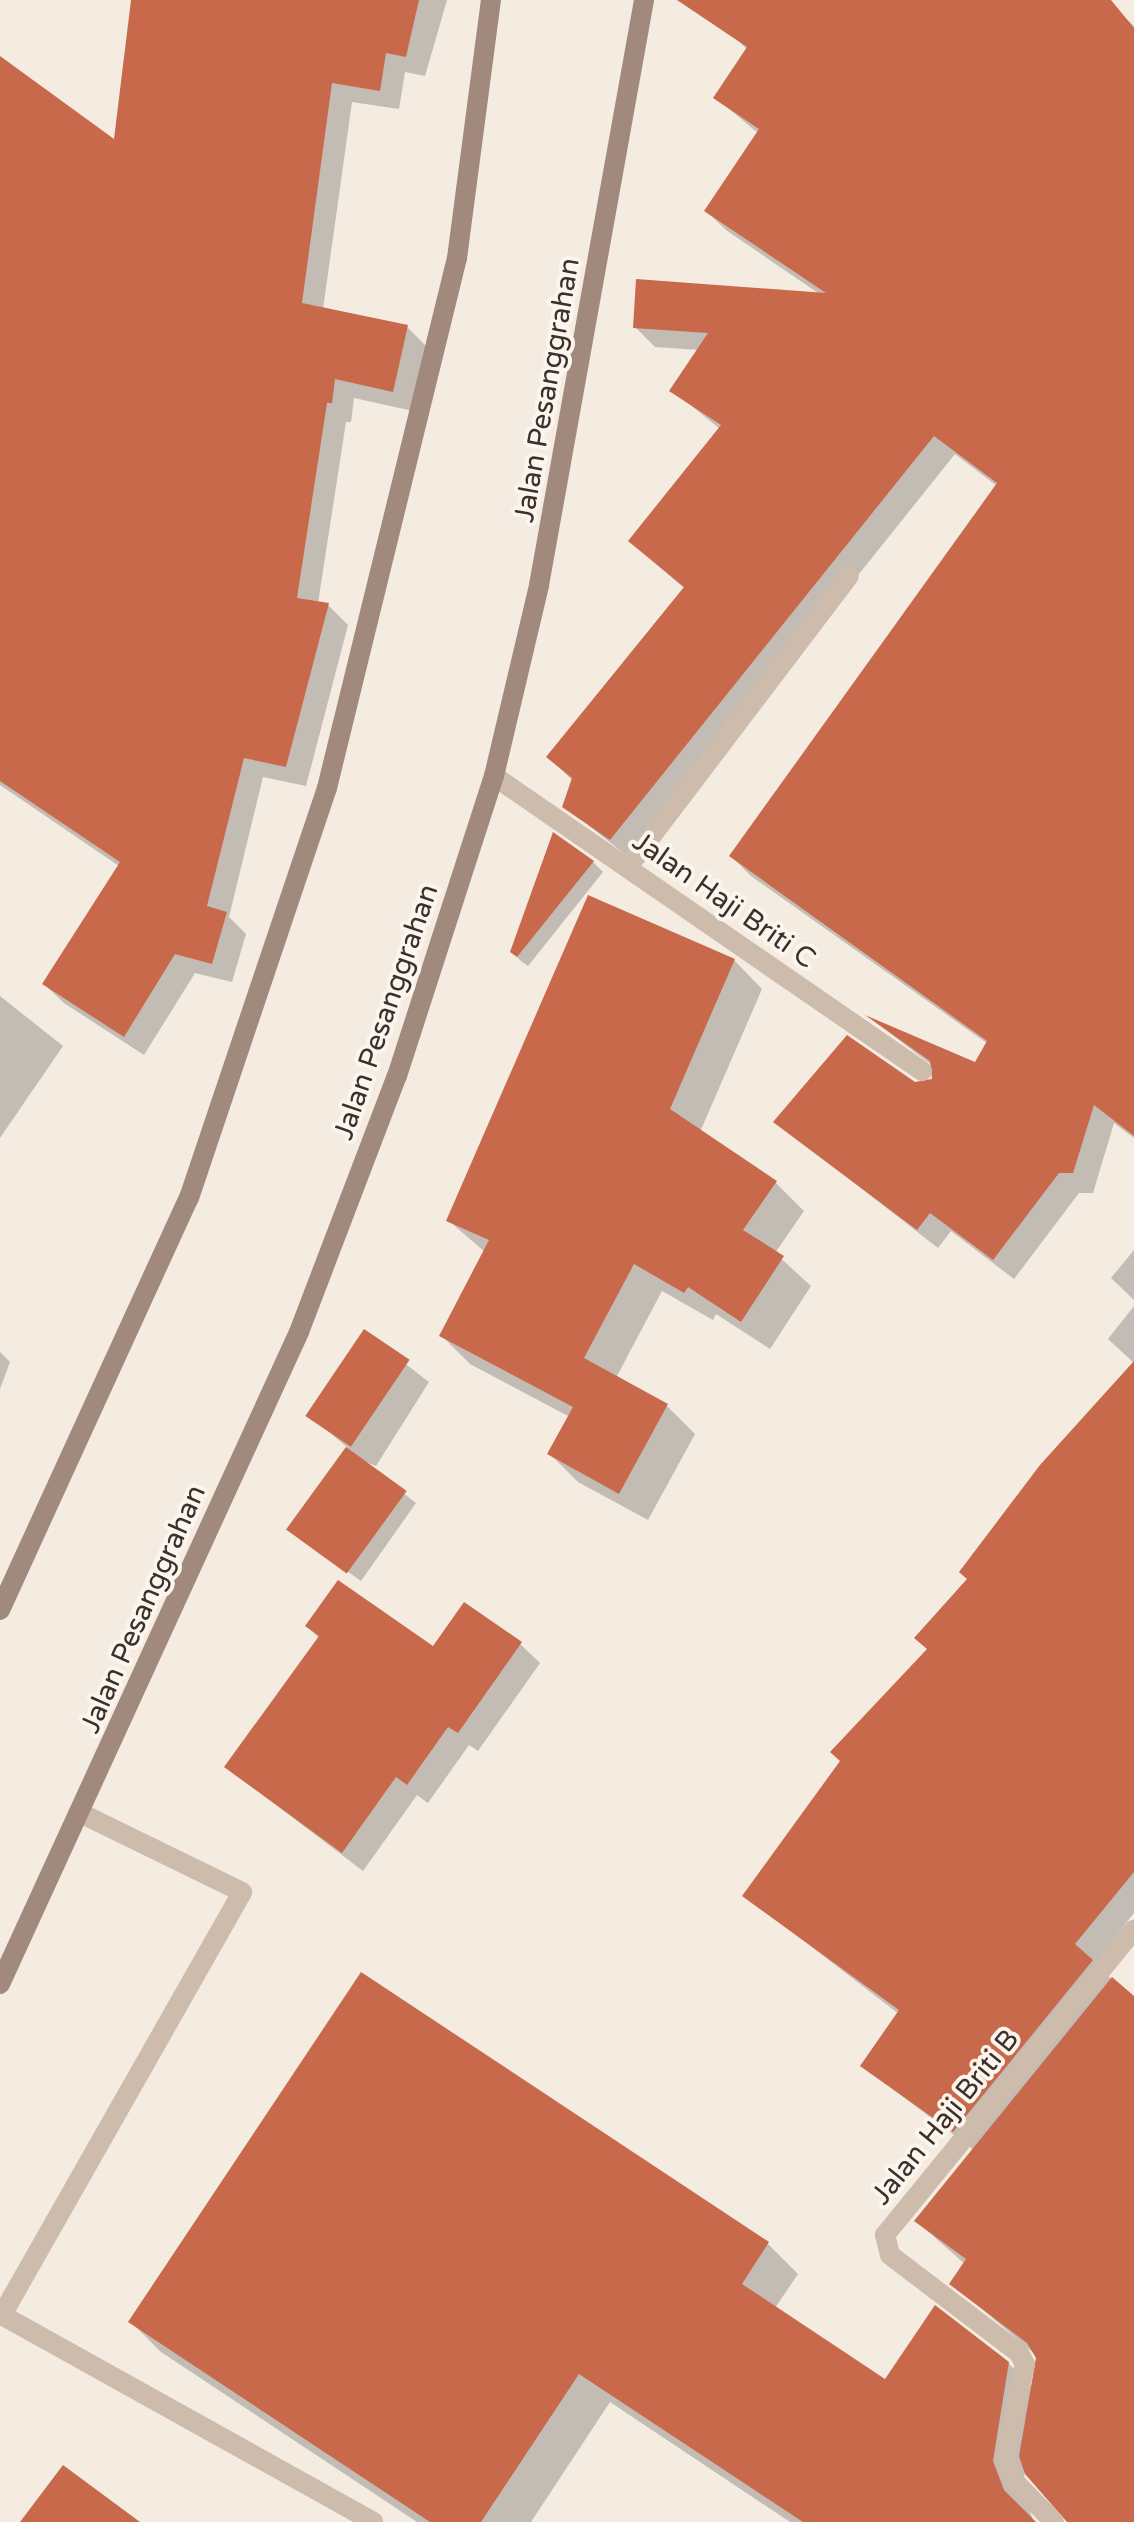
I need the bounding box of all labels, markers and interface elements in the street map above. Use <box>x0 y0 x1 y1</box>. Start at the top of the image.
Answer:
street label: Jalan Pesanggrahan <box>507 255 587 525</box>
street label: Jalan Haji Briti C <box>626 824 822 976</box>
street label: Jalan Pesanggrahan <box>326 880 446 1144</box>
street label: Jalan Pesanggrahan <box>73 1480 213 1738</box>
street label: Jalan Haji Briti B <box>864 2023 1026 2211</box>

